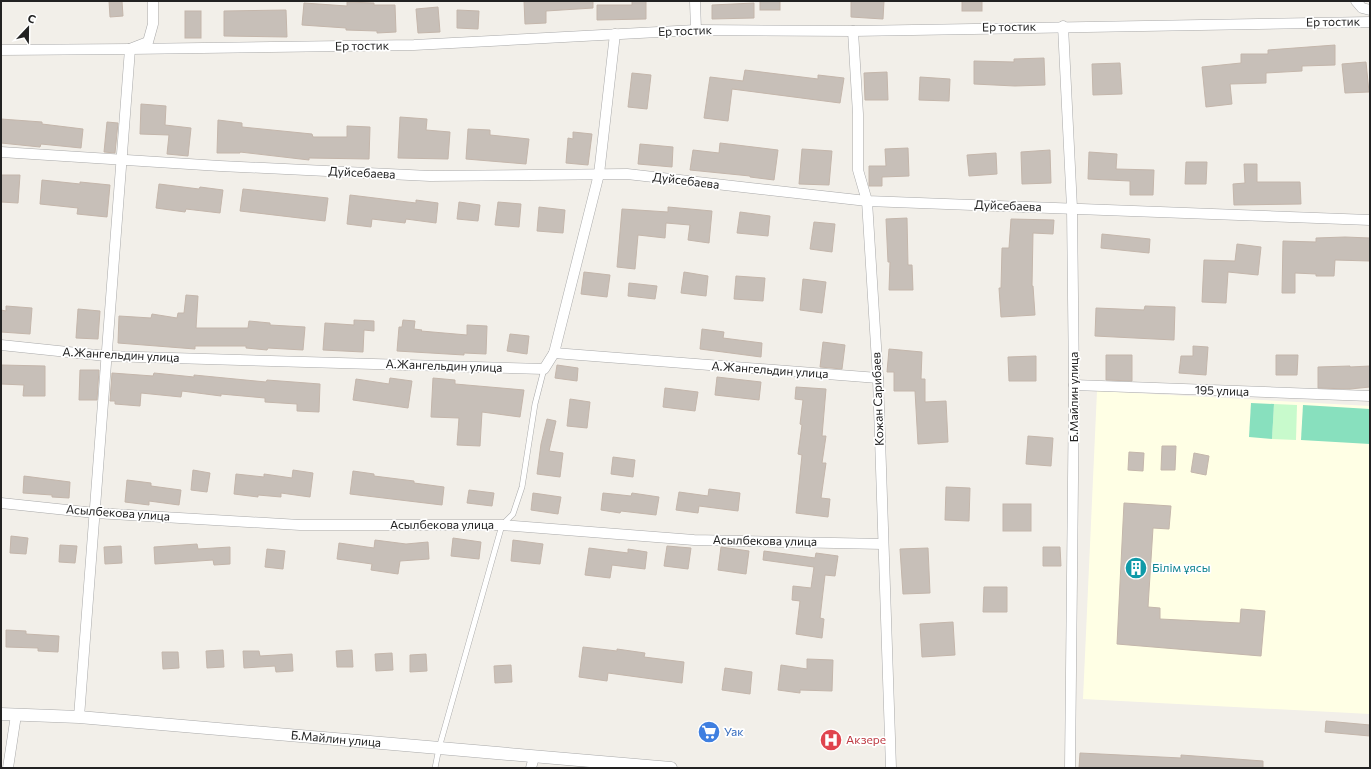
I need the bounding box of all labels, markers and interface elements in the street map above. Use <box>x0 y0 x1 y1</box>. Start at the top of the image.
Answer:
north arrow <box>8 8 48 48</box>
text: С <box>26 11 38 26</box>
street label: Ер тостик <box>1306 14 1361 28</box>
street label: Ер тостик <box>982 19 1037 33</box>
street label: Ер тостик <box>658 22 713 38</box>
street label: Ер тостик <box>335 38 390 52</box>
street label: Дуйсебаева <box>328 163 396 181</box>
street label: Дуйсебаева <box>652 169 720 191</box>
street label: Дуйсебаева <box>974 197 1042 213</box>
street label: А.Жангельдин улица <box>62 344 180 364</box>
street label: Кожан Сарибаев <box>868 352 886 446</box>
street label: Б.Майлин улица <box>1066 352 1080 442</box>
street label: А.Жангельдин улица <box>385 356 503 374</box>
street label: А.Жангельдин улица <box>711 358 829 380</box>
street label: 195 улица <box>1195 382 1249 398</box>
street label: Асылбекова улица <box>66 501 171 523</box>
street label: Асылбекова улица <box>390 517 494 531</box>
street label: Асылбекова улица <box>713 532 817 548</box>
building icon: Білім ұясы <box>1123 555 1149 581</box>
place label: Білім ұясы <box>1152 560 1211 574</box>
supermarket icon: Уак <box>696 719 722 745</box>
place label: Уак <box>724 724 744 738</box>
street label: Б.Майлин улица <box>290 727 382 749</box>
hospital icon: Акзере <box>818 727 844 753</box>
place label: Акзере <box>846 732 886 746</box>

